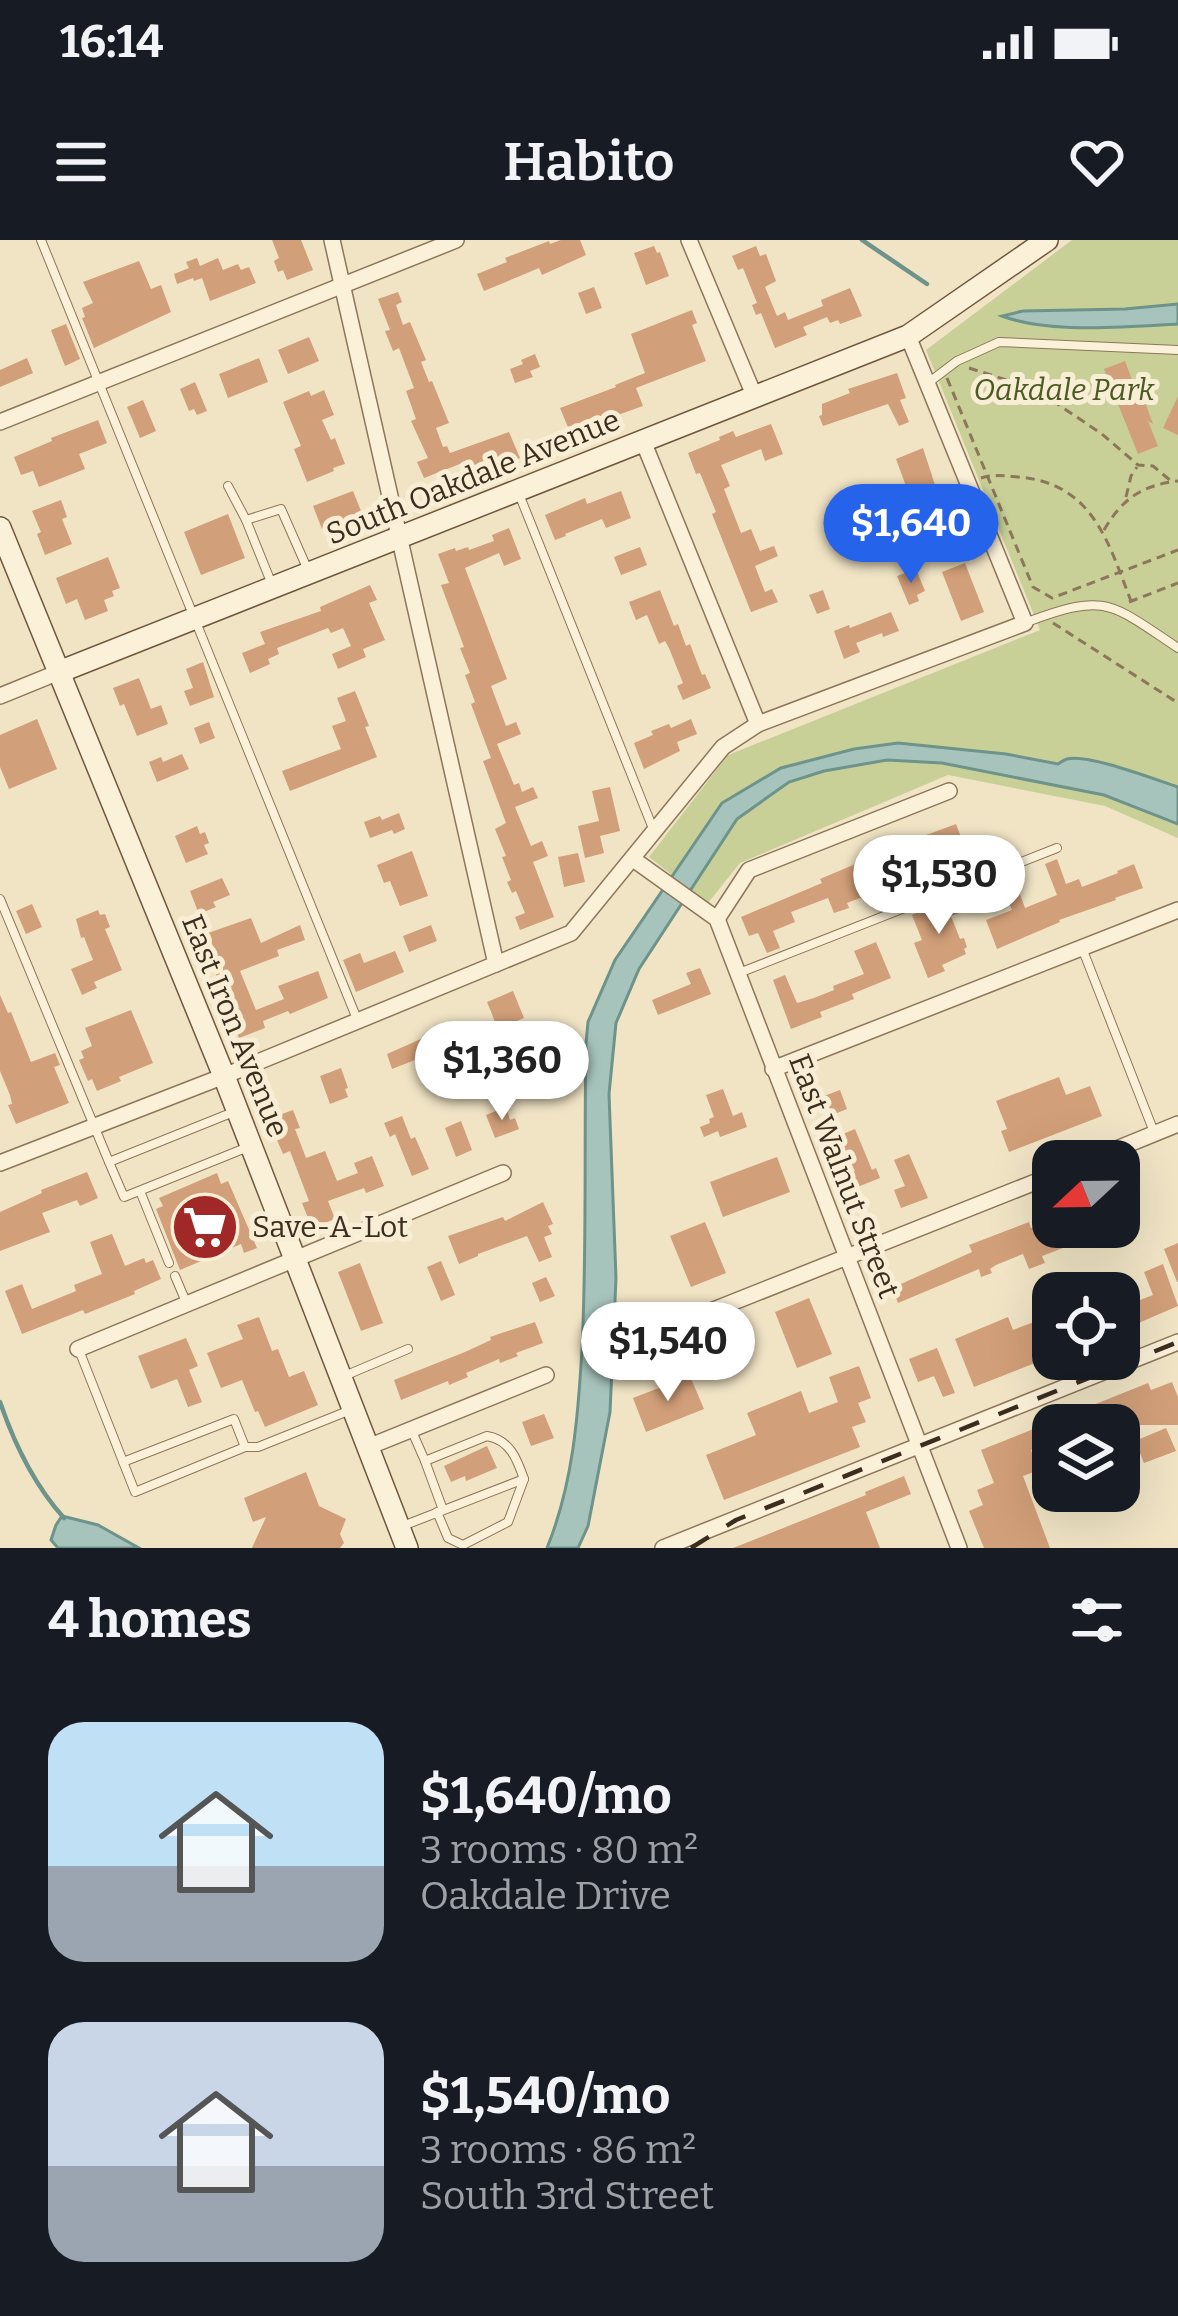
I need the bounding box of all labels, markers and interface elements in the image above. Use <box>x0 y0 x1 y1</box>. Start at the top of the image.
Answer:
text: 16:14 <box>60 15 163 69</box>
icon: menu <box>48 129 114 195</box>
icon: heart <box>1064 129 1130 195</box>
text: Habito <box>503 130 675 194</box>
park label: Oakdale Park <box>973 372 1155 408</box>
street label: South Oakdale Avenue <box>321 402 625 552</box>
pin: $1,640 <box>813 484 1009 586</box>
text: $1,640 <box>850 500 972 546</box>
pin: $1,530 <box>841 835 1037 937</box>
text: $1,530 <box>880 851 998 897</box>
street label: East Iron Avenue <box>174 910 296 1142</box>
pin: $1,360 <box>404 1021 600 1123</box>
text: $1,360 <box>442 1037 562 1083</box>
street label: East Walnut Street <box>781 1049 907 1303</box>
north arrow <box>1032 1140 1140 1248</box>
map controls <box>1032 1140 1140 1512</box>
supermarket icon: Save-A-Lot <box>170 1192 240 1262</box>
place label: Save-A-Lot <box>252 1209 408 1245</box>
button: locate <box>1032 1272 1140 1380</box>
pin: $1,540 <box>570 1302 766 1404</box>
text: $1,540 <box>608 1318 728 1364</box>
button: layers <box>1032 1404 1140 1512</box>
icon: filters <box>1064 1587 1130 1653</box>
text: 4 homes <box>48 1589 252 1651</box>
text: $1,640/mo <box>420 1765 672 1827</box>
icon: home <box>144 1770 288 1914</box>
text: 3 rooms · 80 m² <box>420 1827 698 1873</box>
text: Oakdale Drive <box>420 1873 671 1919</box>
text: $1,540/mo <box>420 2065 670 2127</box>
icon: home <box>144 2070 288 2214</box>
text: 3 rooms · 86 m² <box>420 2127 696 2173</box>
text: South 3rd Street <box>420 2173 714 2219</box>

